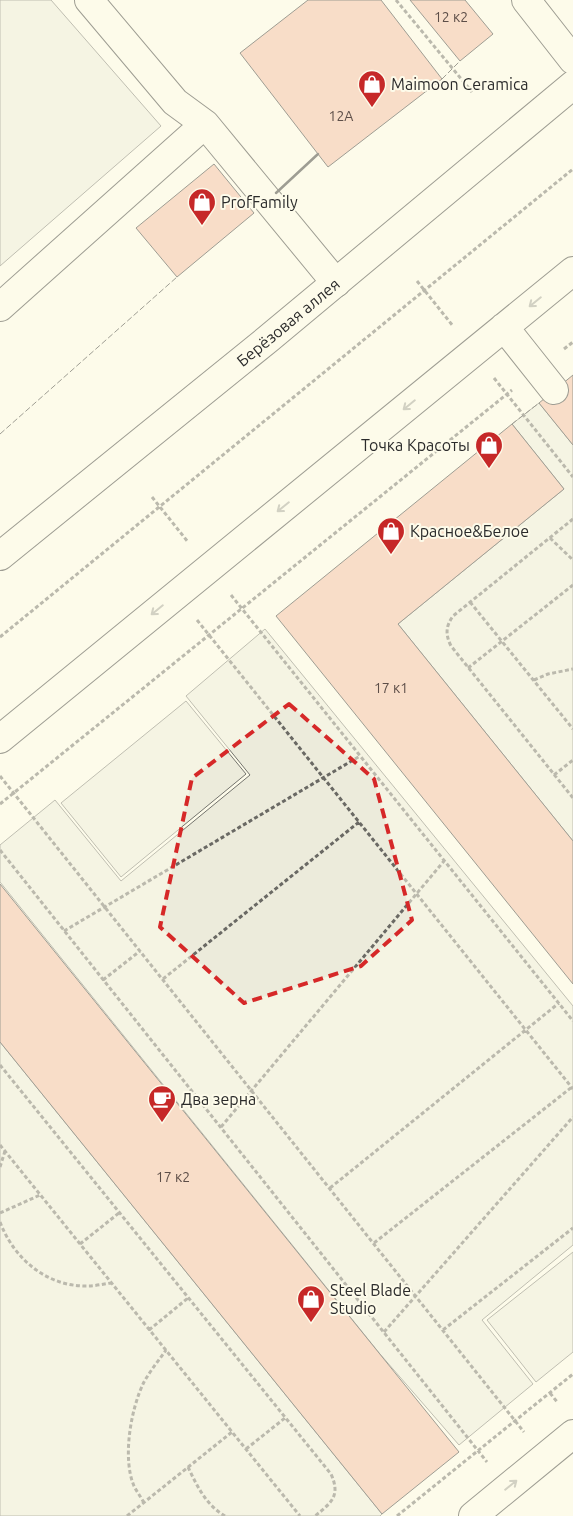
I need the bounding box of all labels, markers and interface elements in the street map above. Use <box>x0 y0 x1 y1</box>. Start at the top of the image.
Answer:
house number: 12 к2 <box>434 9 468 25</box>
shop icon: Maimoon Ceramica <box>357 69 387 108</box>
place label: Maimoon Ceramica <box>391 75 529 93</box>
house number: 12А <box>329 108 353 124</box>
shop icon: ProfFamily <box>187 187 217 226</box>
place label: ProfFamily <box>221 193 298 211</box>
street label: Берёзовая аллея <box>233 274 343 370</box>
one-way arrow <box>529 297 542 308</box>
one-way arrow <box>403 399 416 410</box>
shop icon: Точка Красоты <box>474 430 504 469</box>
place label: Точка Красоты <box>361 436 470 454</box>
one-way arrow <box>277 502 290 513</box>
shop icon: Красное&Белое <box>376 516 406 555</box>
place label: Красное&Белое <box>410 522 529 540</box>
one-way arrow <box>151 605 164 616</box>
house number: 17 к1 <box>374 680 408 696</box>
cafe icon: Два зерна <box>147 1084 177 1123</box>
place label: Два зерна <box>181 1090 256 1108</box>
house number: 17 к2 <box>156 1169 190 1185</box>
place label: Steel Blade Studio <box>330 1281 411 1317</box>
shop icon: Steel Blade Studio <box>296 1284 326 1323</box>
one-way arrow <box>504 1480 517 1491</box>

